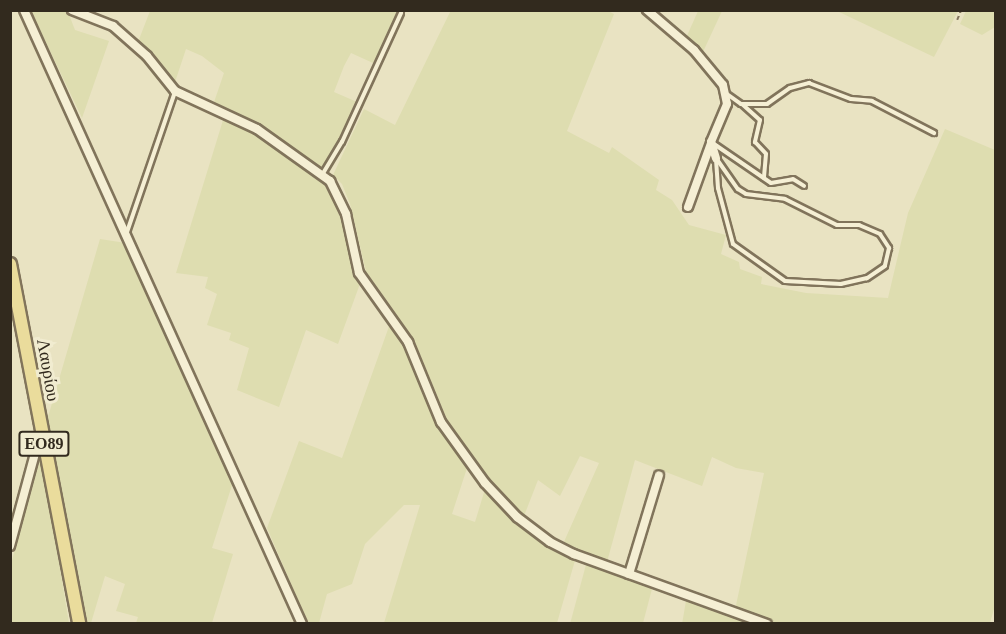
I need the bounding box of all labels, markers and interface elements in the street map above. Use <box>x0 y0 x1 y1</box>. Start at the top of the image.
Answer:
street label: Λαυρίου <box>32 337 64 403</box>
road number: ΕΟ89 <box>17 431 71 457</box>

